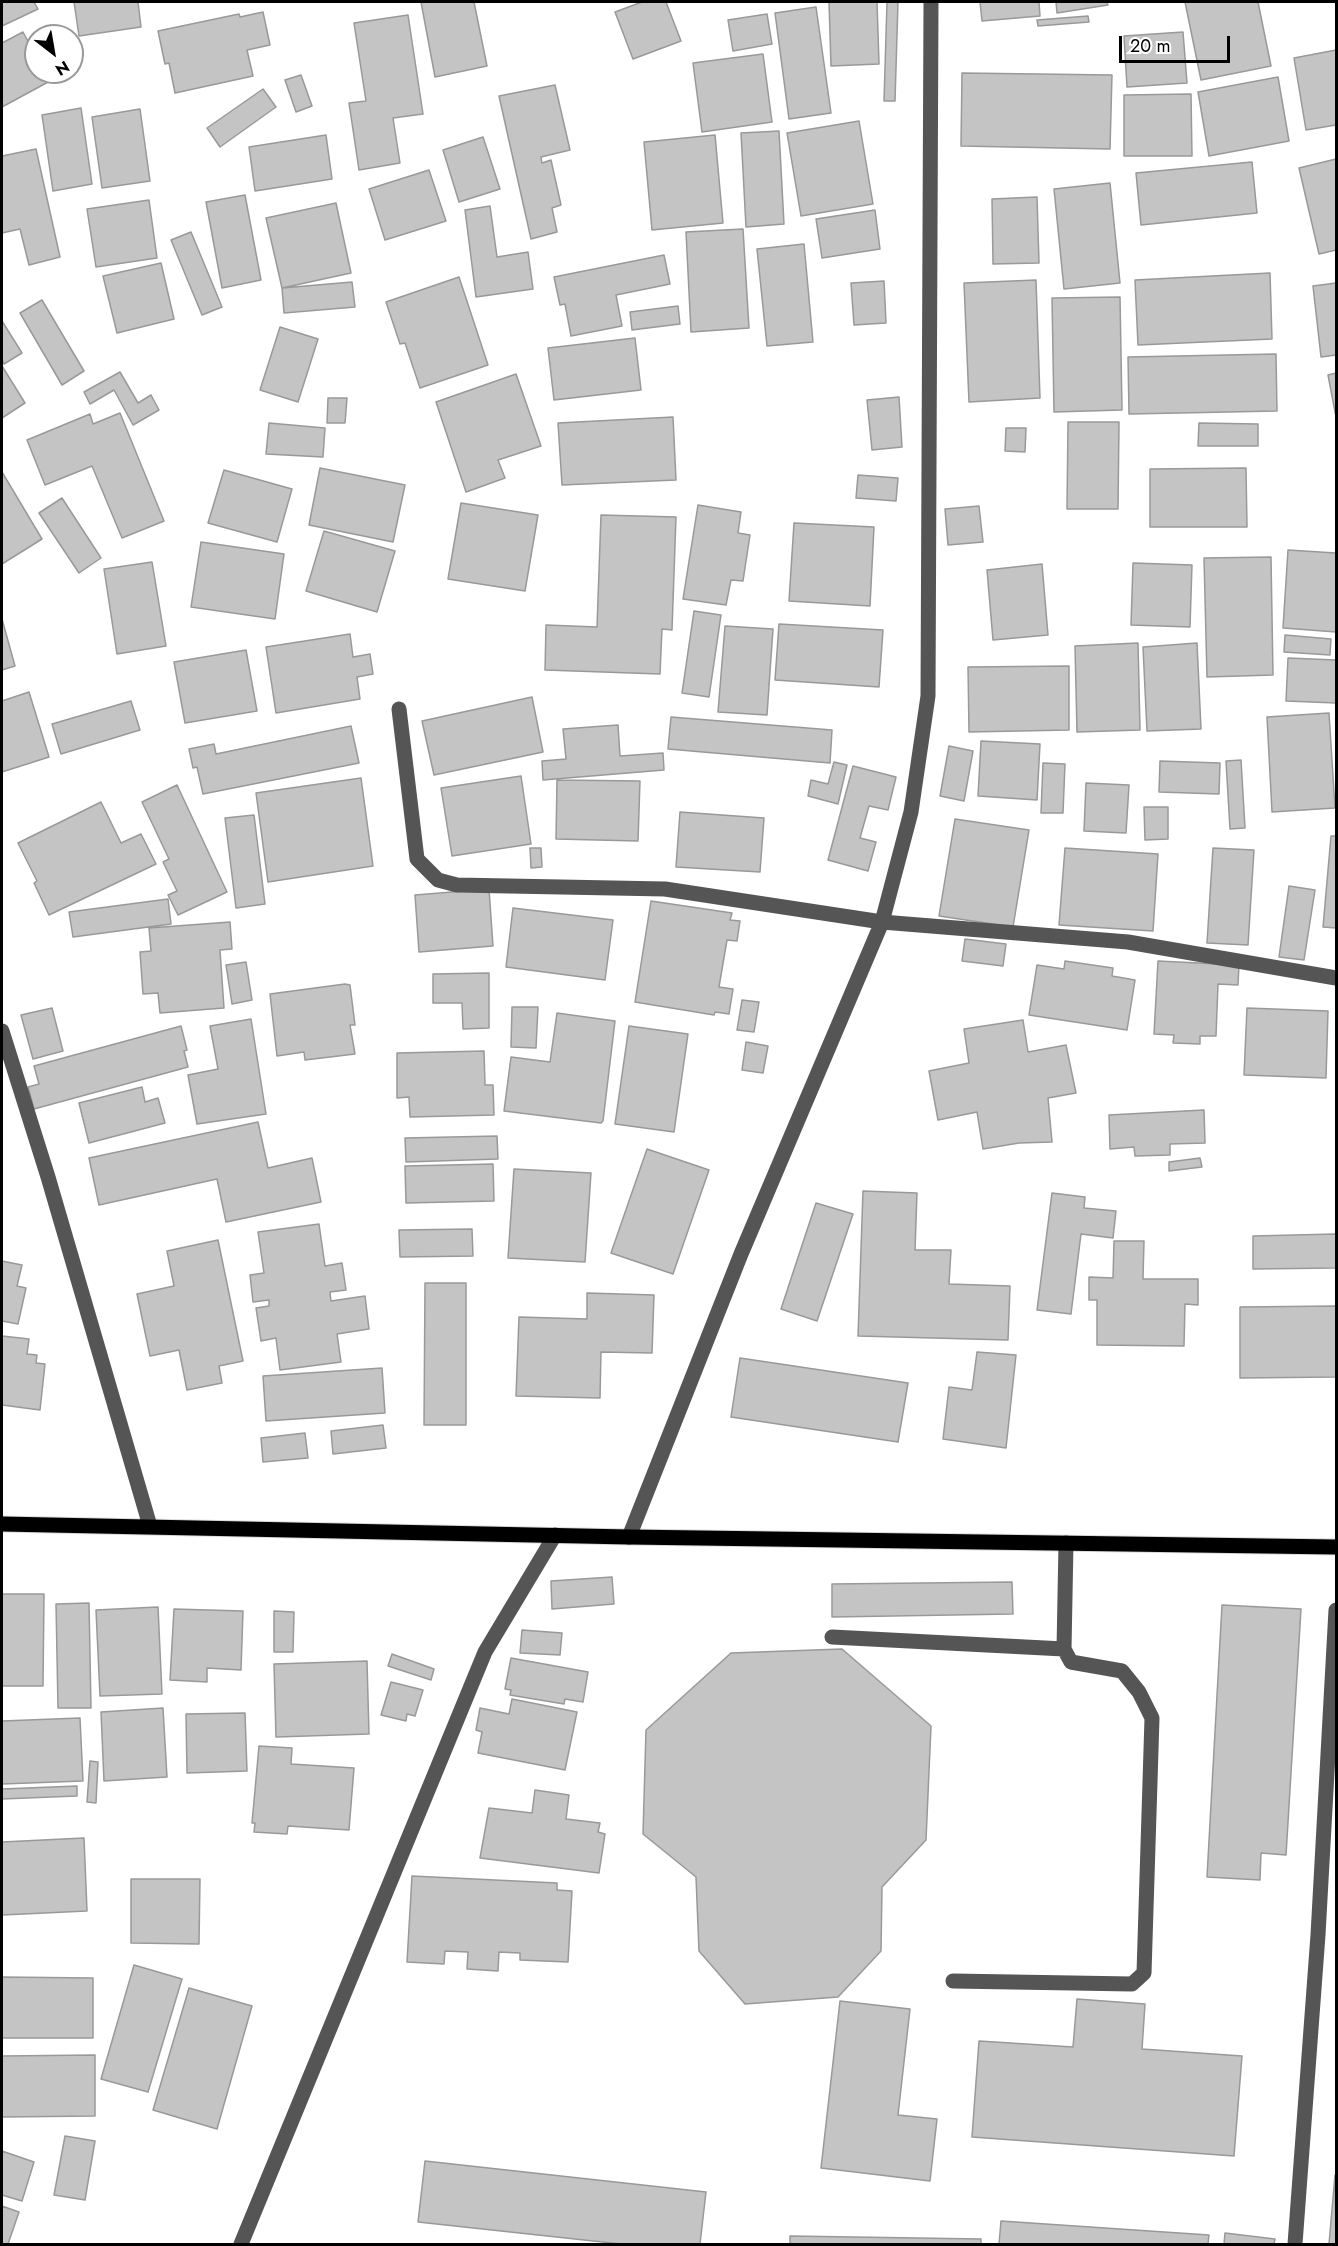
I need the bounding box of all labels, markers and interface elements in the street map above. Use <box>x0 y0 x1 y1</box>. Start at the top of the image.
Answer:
north arrow <box>24 24 84 84</box>
scale bar <box>1122 24 1233 62</box>
text: 20 m <box>1130 33 1170 59</box>
text: N <box>51 55 74 81</box>

